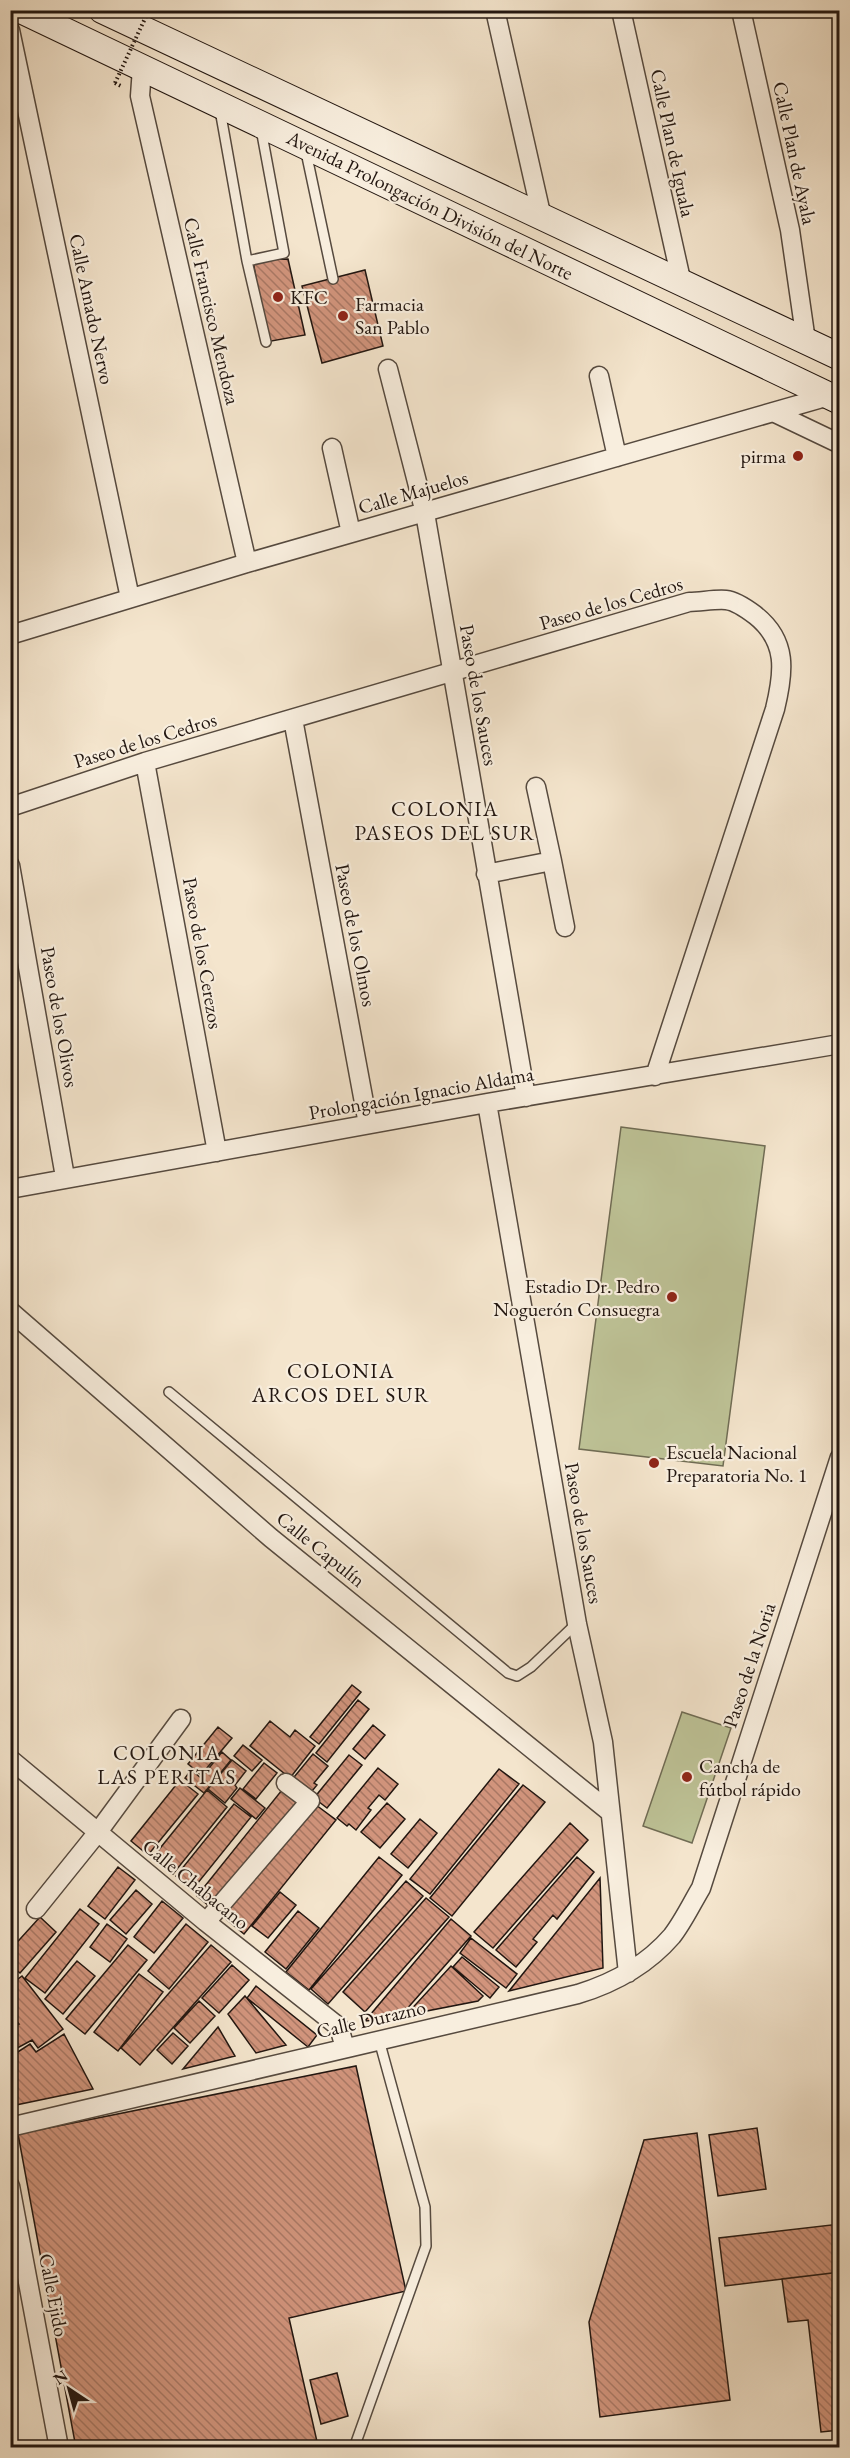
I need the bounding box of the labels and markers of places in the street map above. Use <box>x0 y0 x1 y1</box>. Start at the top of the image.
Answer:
place label: KFC <box>290 284 328 310</box>
marker: KFC <box>271 290 285 304</box>
place label: Farmacia San Pablo <box>355 291 430 340</box>
marker: Farmacia San Pablo <box>336 309 350 323</box>
place label: pirma <box>741 443 786 469</box>
marker: pirma <box>791 449 805 463</box>
place label: Estadio Dr. Pedro Noguerón Consuegra <box>493 1273 660 1322</box>
marker: Estadio Dr. Pedro Noguerón Consuegra <box>665 1290 679 1304</box>
place label: Escuela Nacional Preparatoria No. 1 <box>666 1439 807 1488</box>
marker: Escuela Nacional Preparatoria No. 1 <box>647 1456 661 1470</box>
place label: Cancha de fútbol rápido <box>699 1753 801 1802</box>
marker: Cancha de fútbol rápido <box>680 1770 694 1784</box>

